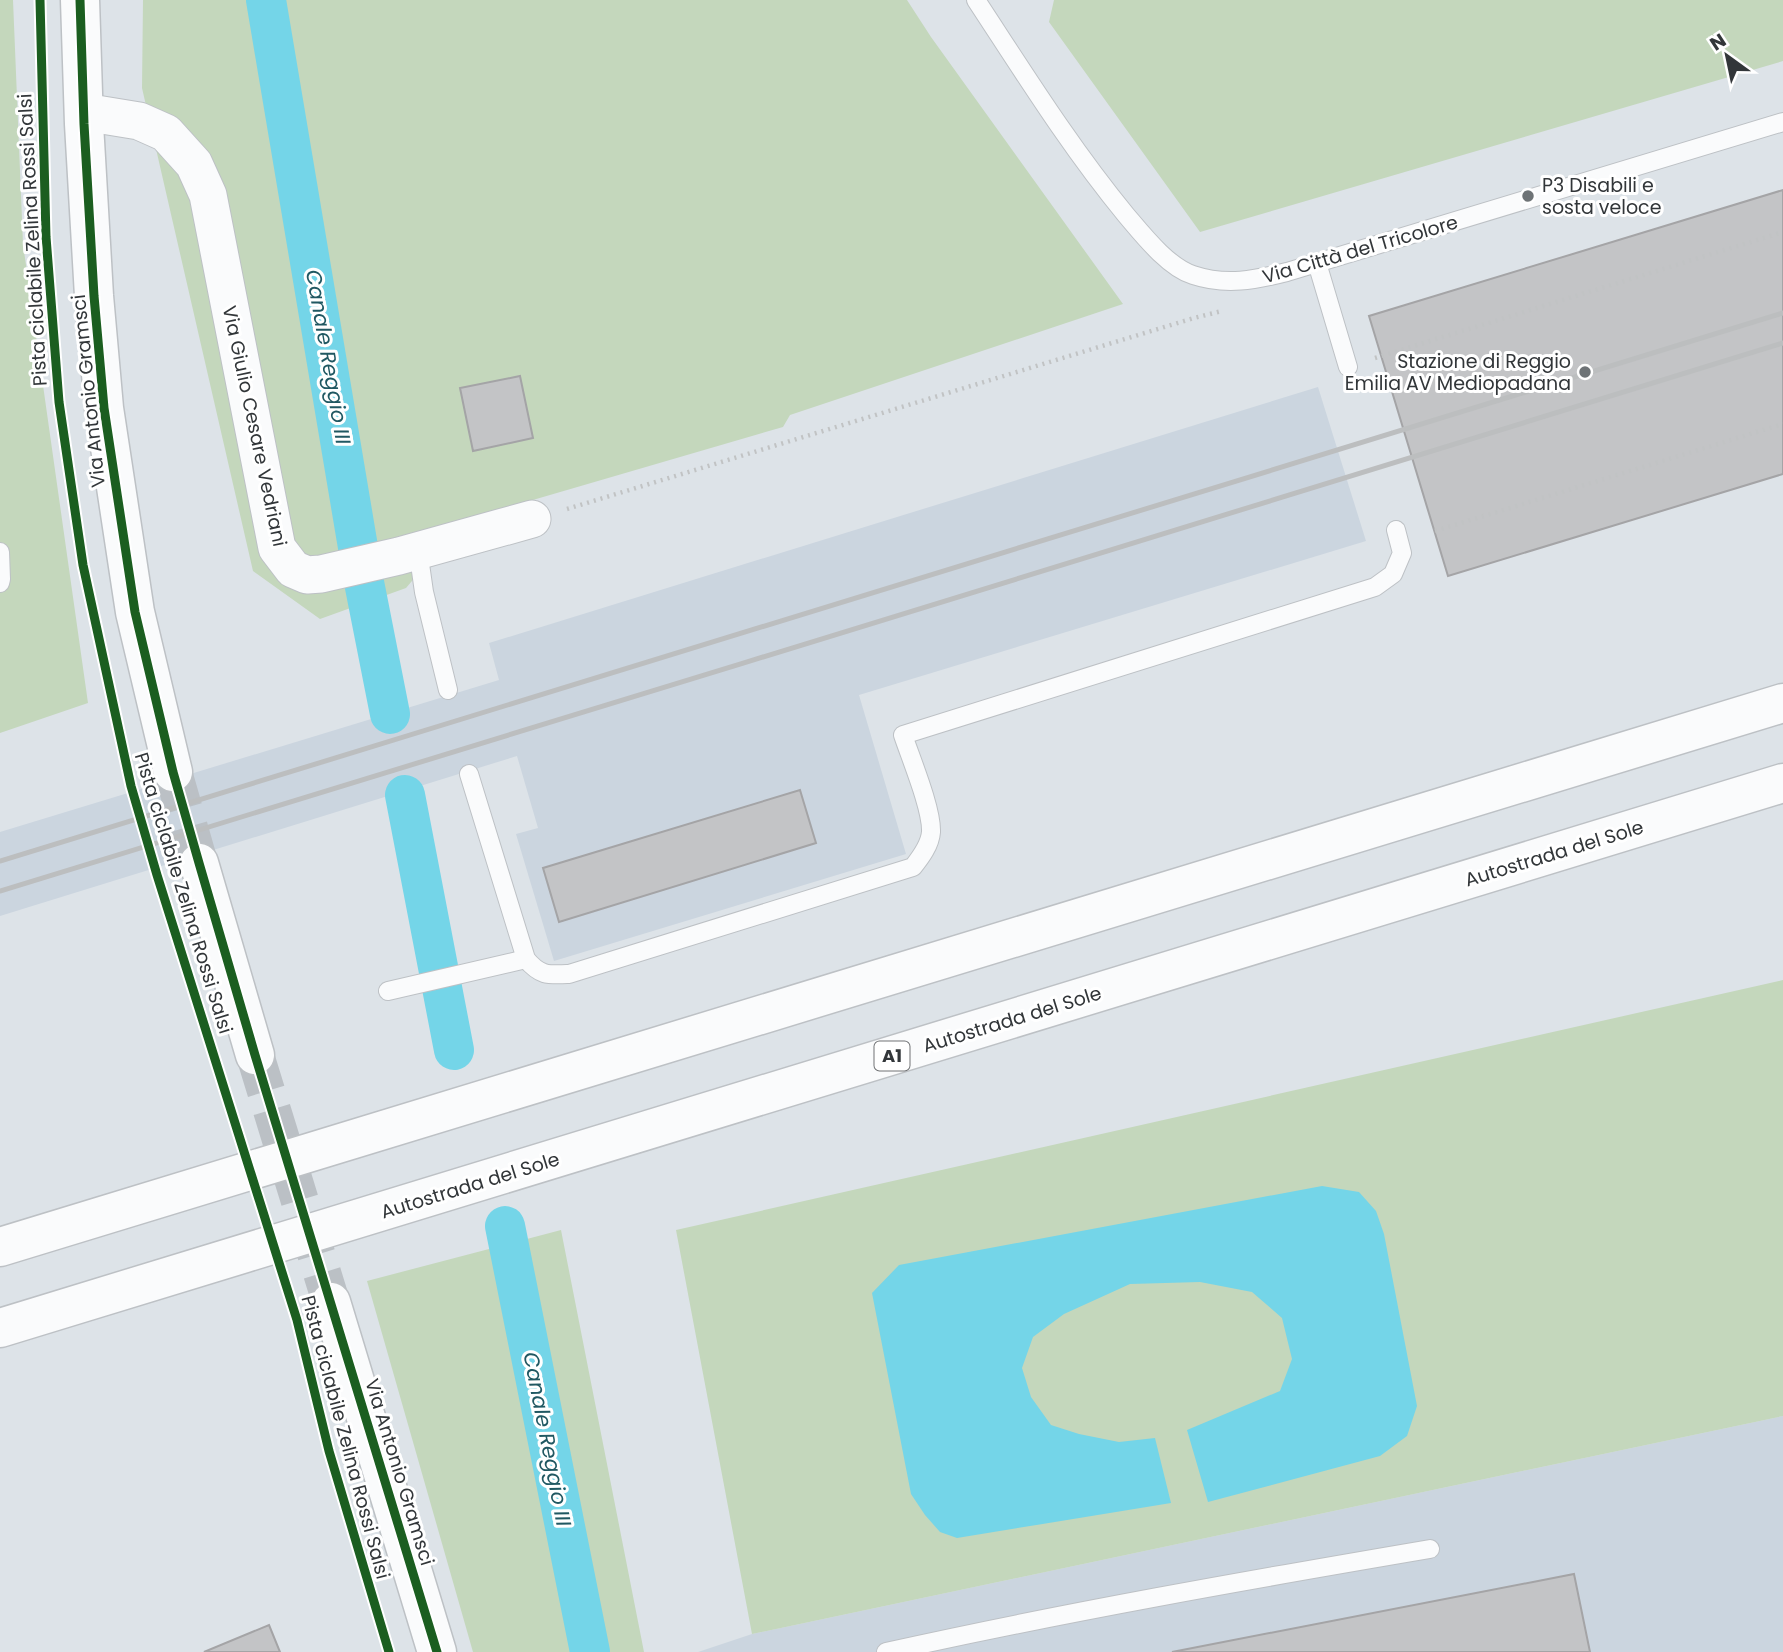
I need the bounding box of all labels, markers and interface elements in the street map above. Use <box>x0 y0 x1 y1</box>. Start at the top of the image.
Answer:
north arrow <box>1692 21 1762 91</box>
text: N <box>1705 27 1731 57</box>
street label: Pista ciclabile Zelina Rossi Salsi <box>11 93 54 387</box>
place label: P3 Disabili e sosta veloce <box>1542 172 1661 221</box>
marker: P3 Disabili e sosta veloce <box>1520 188 1536 204</box>
street label: Via Città del Tricolore <box>1259 209 1461 290</box>
water label: Canale Reggio III <box>299 267 358 447</box>
street label: Via Antonio Gramsci <box>65 293 112 489</box>
street label: Via Giulio Cesare Vedriani <box>216 303 293 549</box>
place label: Stazione di Reggio Emilia AV Mediopadana <box>1345 348 1571 397</box>
marker: Stazione di Reggio Emilia AV Mediopadana <box>1577 364 1593 380</box>
street label: Pista ciclabile Zelina Rossi Salsi <box>128 749 239 1037</box>
street label: Autostrada del Sole <box>1461 813 1647 894</box>
street label: Autostrada del Sole <box>919 979 1105 1060</box>
road number: A1 <box>874 1042 910 1070</box>
street label: Autostrada del Sole <box>377 1145 563 1226</box>
street label: Pista ciclabile Zelina Rossi Salsi <box>295 1292 396 1582</box>
water label: Canale Reggio III <box>516 1349 579 1529</box>
street label: Via Antonio Gramsci <box>358 1375 441 1569</box>

